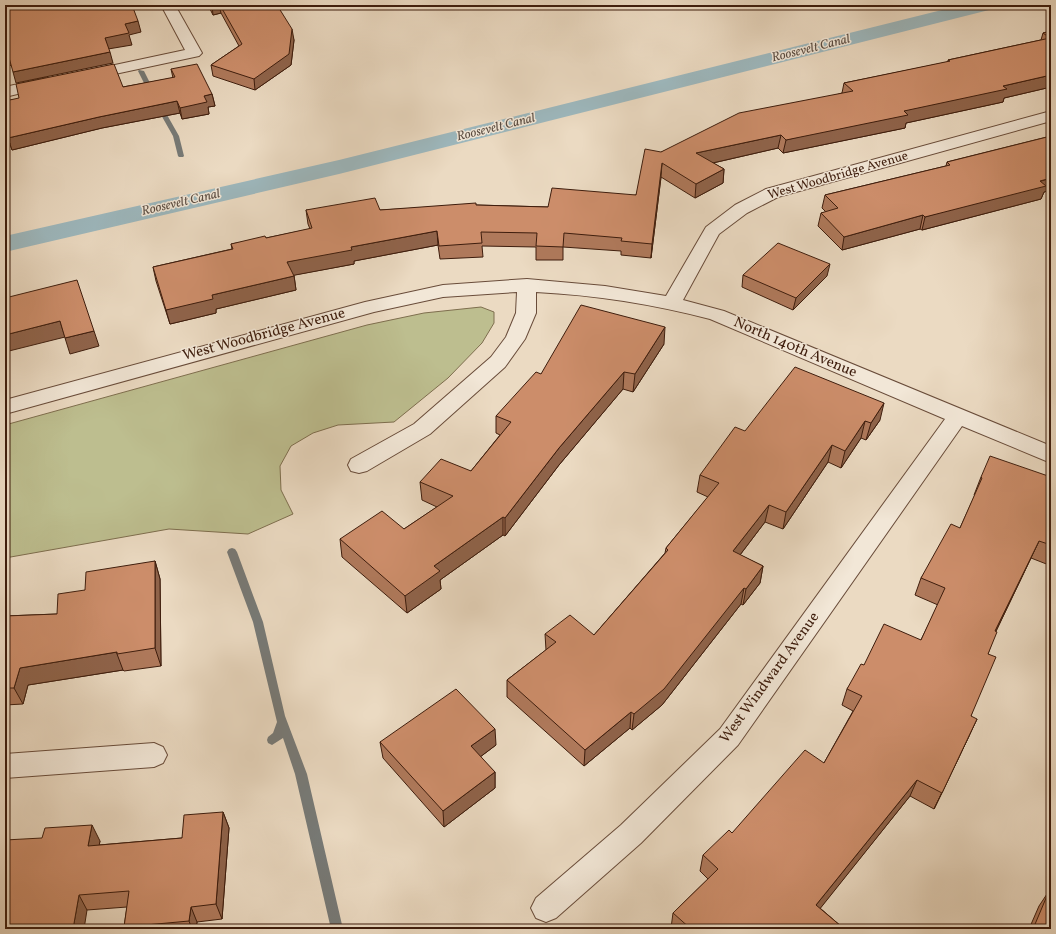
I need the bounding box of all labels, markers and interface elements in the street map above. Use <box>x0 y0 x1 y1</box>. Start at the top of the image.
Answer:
water label: Roosevelt Canal <box>770 30 853 67</box>
water label: Roosevelt Canal <box>455 109 538 146</box>
street label: West Woodbridge Avenue <box>766 147 910 205</box>
water label: Roosevelt Canal <box>140 185 223 221</box>
street label: West Woodbridge Avenue <box>180 303 348 367</box>
street label: North 140th Avenue <box>730 312 860 384</box>
street label: West Windward Avenue <box>715 608 825 748</box>

